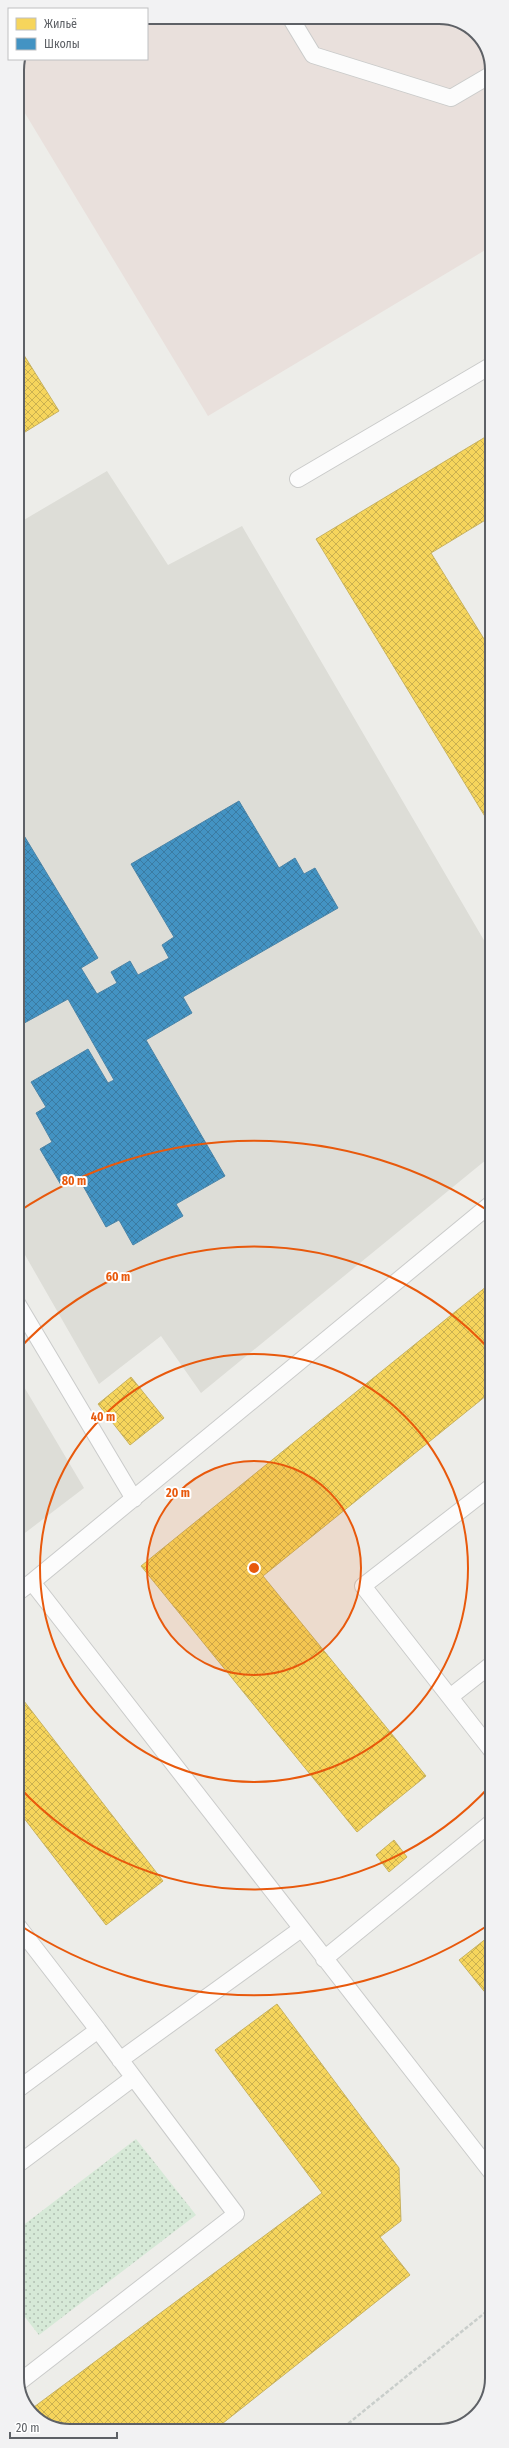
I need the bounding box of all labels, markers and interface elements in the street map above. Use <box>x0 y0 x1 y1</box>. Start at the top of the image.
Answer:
legend <box>8 8 148 60</box>
text: Жильё <box>44 17 77 31</box>
text: Школы <box>44 37 80 51</box>
text: 80 m <box>62 1174 86 1188</box>
text: 60 m <box>106 1270 130 1284</box>
text: 40 m <box>91 1410 115 1424</box>
text: 20 m <box>165 1486 190 1500</box>
centre of rings <box>247 1561 261 1575</box>
scale bar <box>10 2414 117 2440</box>
text: 20 m <box>16 2421 40 2435</box>

